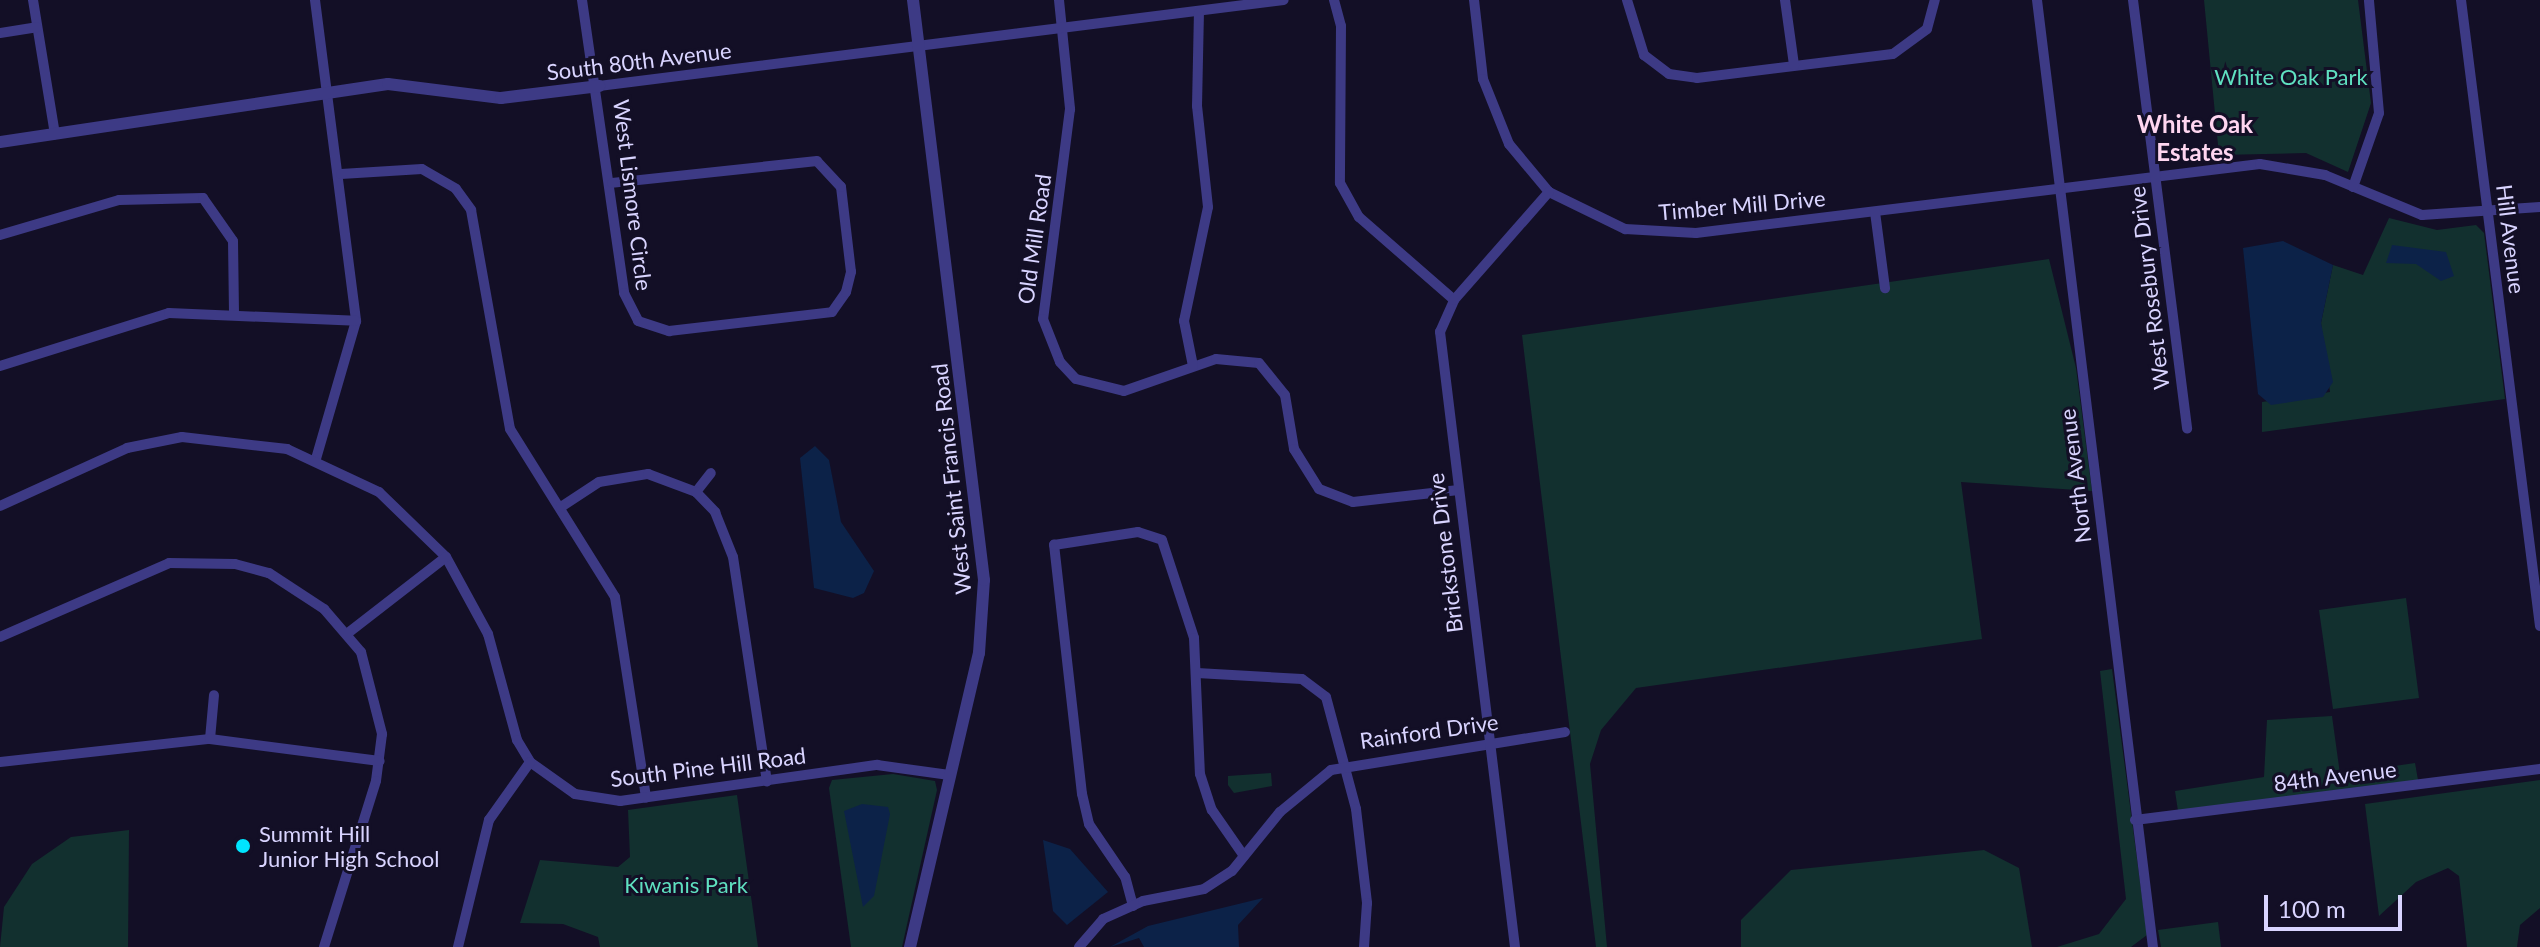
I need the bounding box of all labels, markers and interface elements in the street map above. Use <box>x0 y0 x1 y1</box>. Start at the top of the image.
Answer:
street label: South 80th Avenue <box>545 37 733 85</box>
park label: White Oak Park <box>2214 64 2368 90</box>
street label: West Lismore Circle <box>608 98 658 292</box>
district label: White Oak Estates <box>2137 110 2253 166</box>
street label: Old Mill Road <box>1012 172 1056 306</box>
street label: Hill Avenue <box>2491 182 2531 296</box>
street label: Timber Mill Drive <box>1657 185 1827 225</box>
street label: West Rosebury Drive <box>2123 185 2175 391</box>
street label: West Saint Francis Road <box>926 362 976 596</box>
street label: North Avenue <box>2054 407 2096 545</box>
street label: Brickstone Drive <box>1422 472 1468 634</box>
street label: Rainford Drive <box>1358 708 1500 754</box>
street label: South Pine Hill Road <box>609 742 807 792</box>
street label: 84th Avenue <box>2272 755 2398 797</box>
place label: Summit Hill Junior High School <box>259 820 440 872</box>
marker: Summit Hill Junior High School <box>234 837 252 855</box>
park label: Kiwanis Park <box>624 872 748 898</box>
scale bar <box>2268 879 2406 929</box>
text: 100 m <box>2278 894 2346 923</box>

